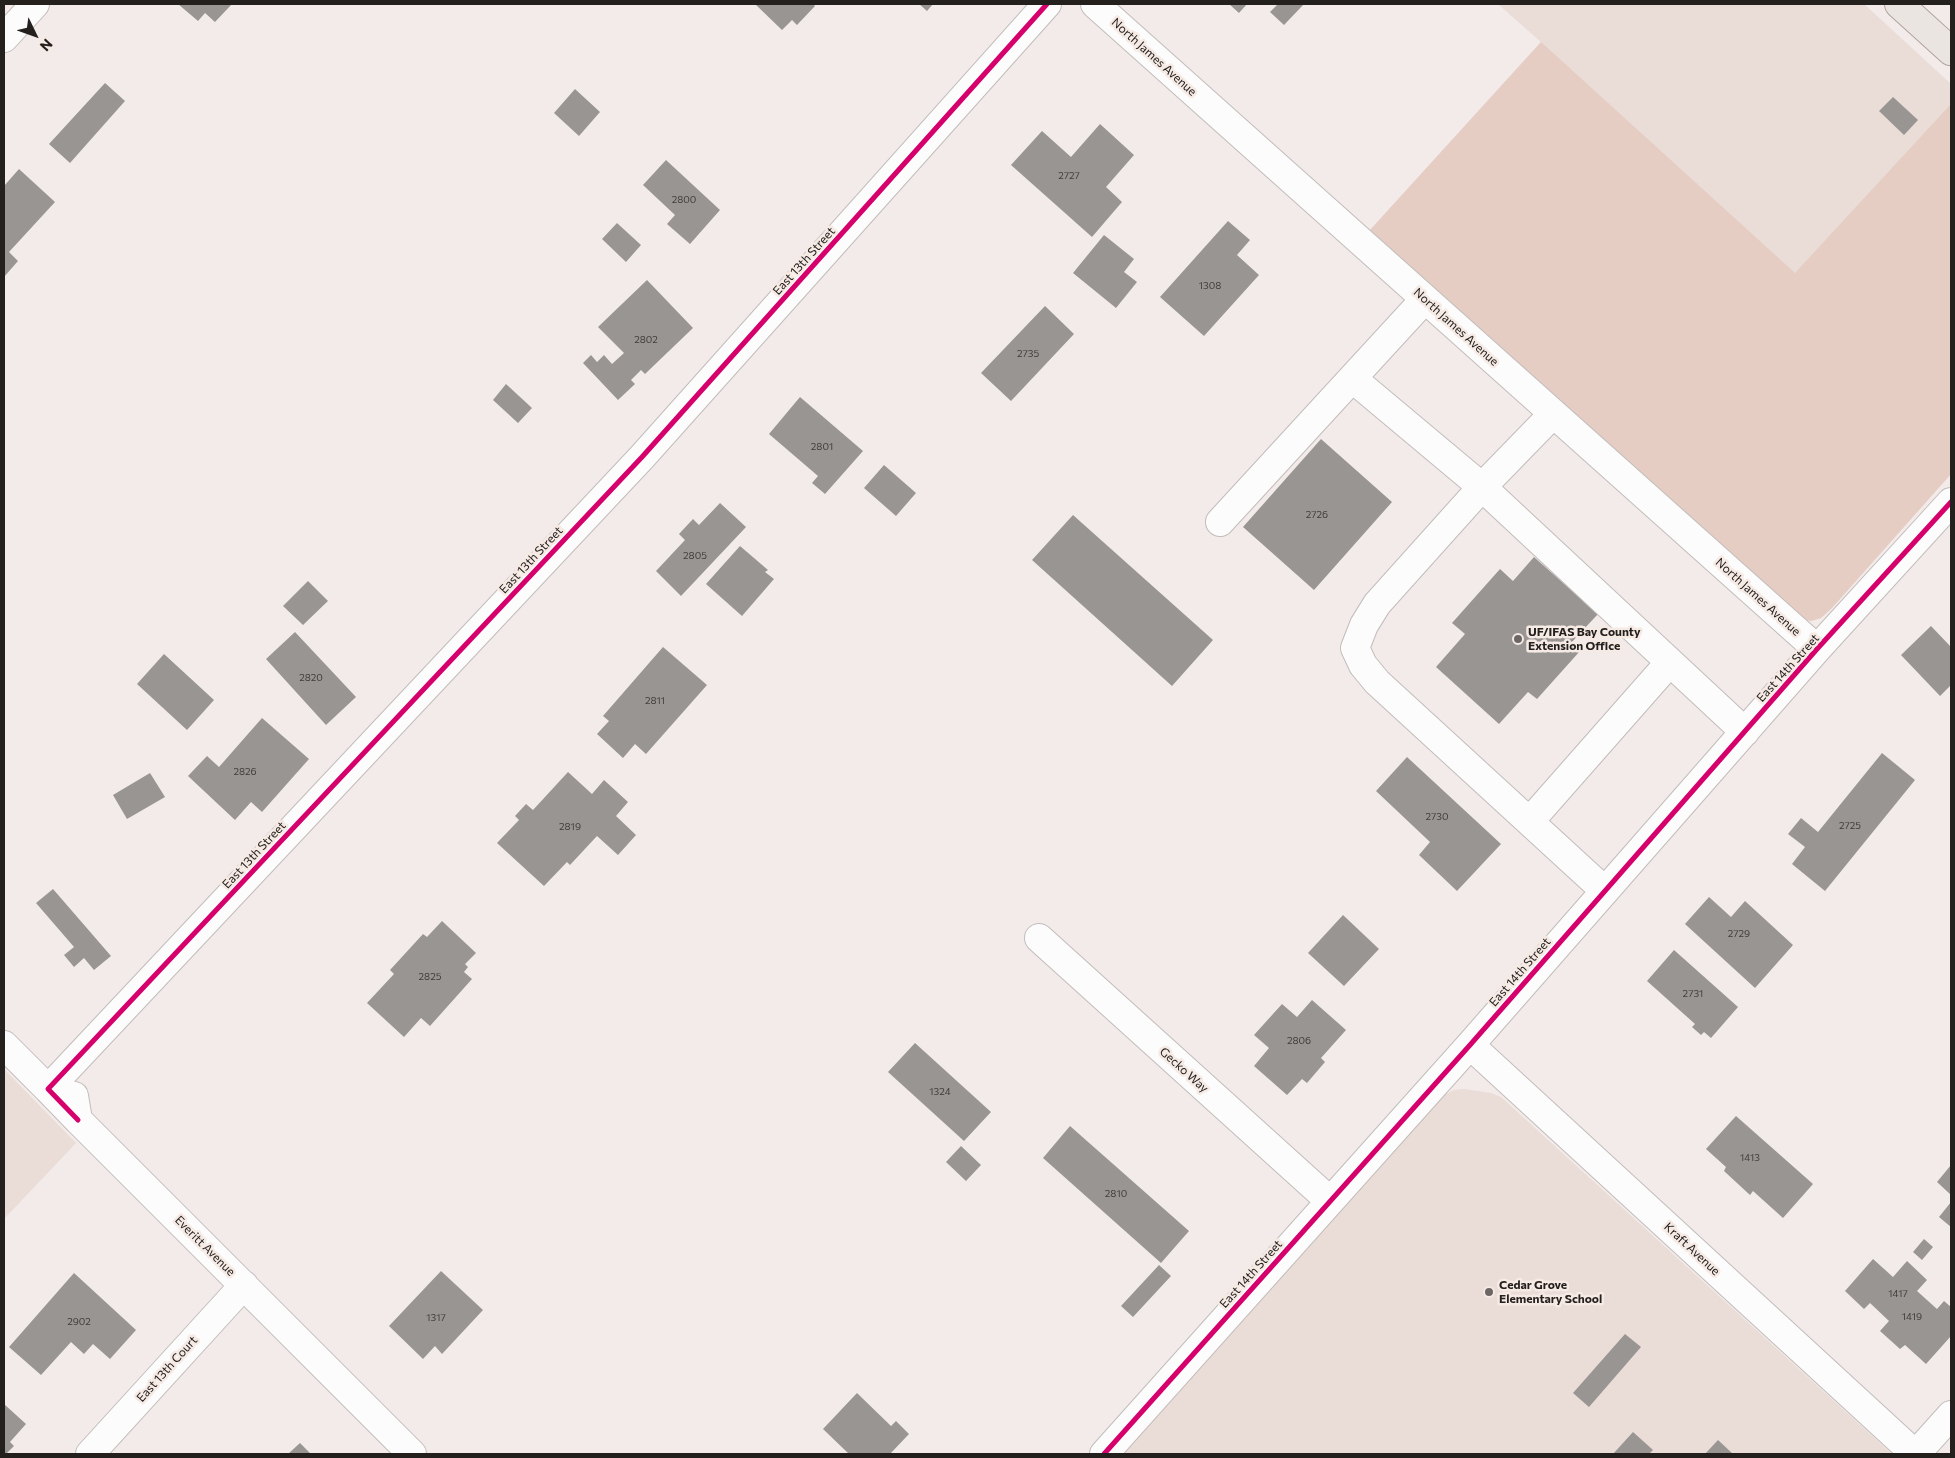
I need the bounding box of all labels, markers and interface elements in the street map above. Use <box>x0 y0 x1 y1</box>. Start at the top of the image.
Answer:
north arrow <box>10 10 60 60</box>
street label: North James Avenue <box>1109 15 1199 99</box>
text: N <box>37 36 56 55</box>
house number: 2727 <box>1058 170 1080 182</box>
house number: 2800 <box>672 194 696 206</box>
street label: East 13th Street <box>770 224 838 298</box>
house number: 1308 <box>1199 280 1221 292</box>
street label: North James Avenue <box>1411 285 1501 369</box>
house number: 2802 <box>634 334 658 346</box>
house number: 2735 <box>1017 348 1039 360</box>
house number: 2801 <box>811 441 833 453</box>
house number: 2726 <box>1306 509 1328 521</box>
street label: East 13th Street <box>496 524 566 596</box>
house number: 2805 <box>683 550 707 562</box>
street label: North James Avenue <box>1713 555 1803 639</box>
place label: UF/IFAS Bay County Extension Office <box>1528 625 1641 653</box>
street label: East 14th Street <box>1754 631 1822 705</box>
marker: UF/IFAS Bay County Extension Office <box>1512 633 1524 645</box>
house number: 2820 <box>299 672 323 684</box>
house number: 2811 <box>645 695 665 707</box>
house number: 2826 <box>233 766 257 778</box>
house number: 2730 <box>1425 811 1449 823</box>
street label: East 13th Street <box>219 819 289 891</box>
house number: 2725 <box>1839 820 1861 832</box>
house number: 2819 <box>559 821 581 833</box>
house number: 2729 <box>1728 928 1750 940</box>
street label: East 14th Street <box>1486 935 1554 1009</box>
house number: 2825 <box>419 971 441 983</box>
house number: 2731 <box>1683 988 1703 1000</box>
house number: 2806 <box>1287 1035 1311 1047</box>
street label: Gecko Way <box>1157 1044 1211 1096</box>
house number: 1324 <box>929 1086 951 1098</box>
house number: 1413 <box>1740 1152 1760 1164</box>
house number: 2810 <box>1105 1188 1127 1200</box>
street label: Everitt Avenue <box>172 1213 238 1279</box>
street label: Kraft Avenue <box>1661 1220 1723 1278</box>
street label: East 14th Street <box>1217 1237 1285 1311</box>
place label: Cedar Grove Elementary School <box>1499 1278 1602 1306</box>
marker: Cedar Grove Elementary School <box>1483 1286 1495 1298</box>
house number: 1417 <box>1888 1288 1908 1300</box>
house number: 1419 <box>1902 1311 1922 1323</box>
house number: 1317 <box>426 1312 446 1324</box>
house number: 2902 <box>67 1316 91 1328</box>
street label: East 13th Court <box>134 1333 200 1405</box>

